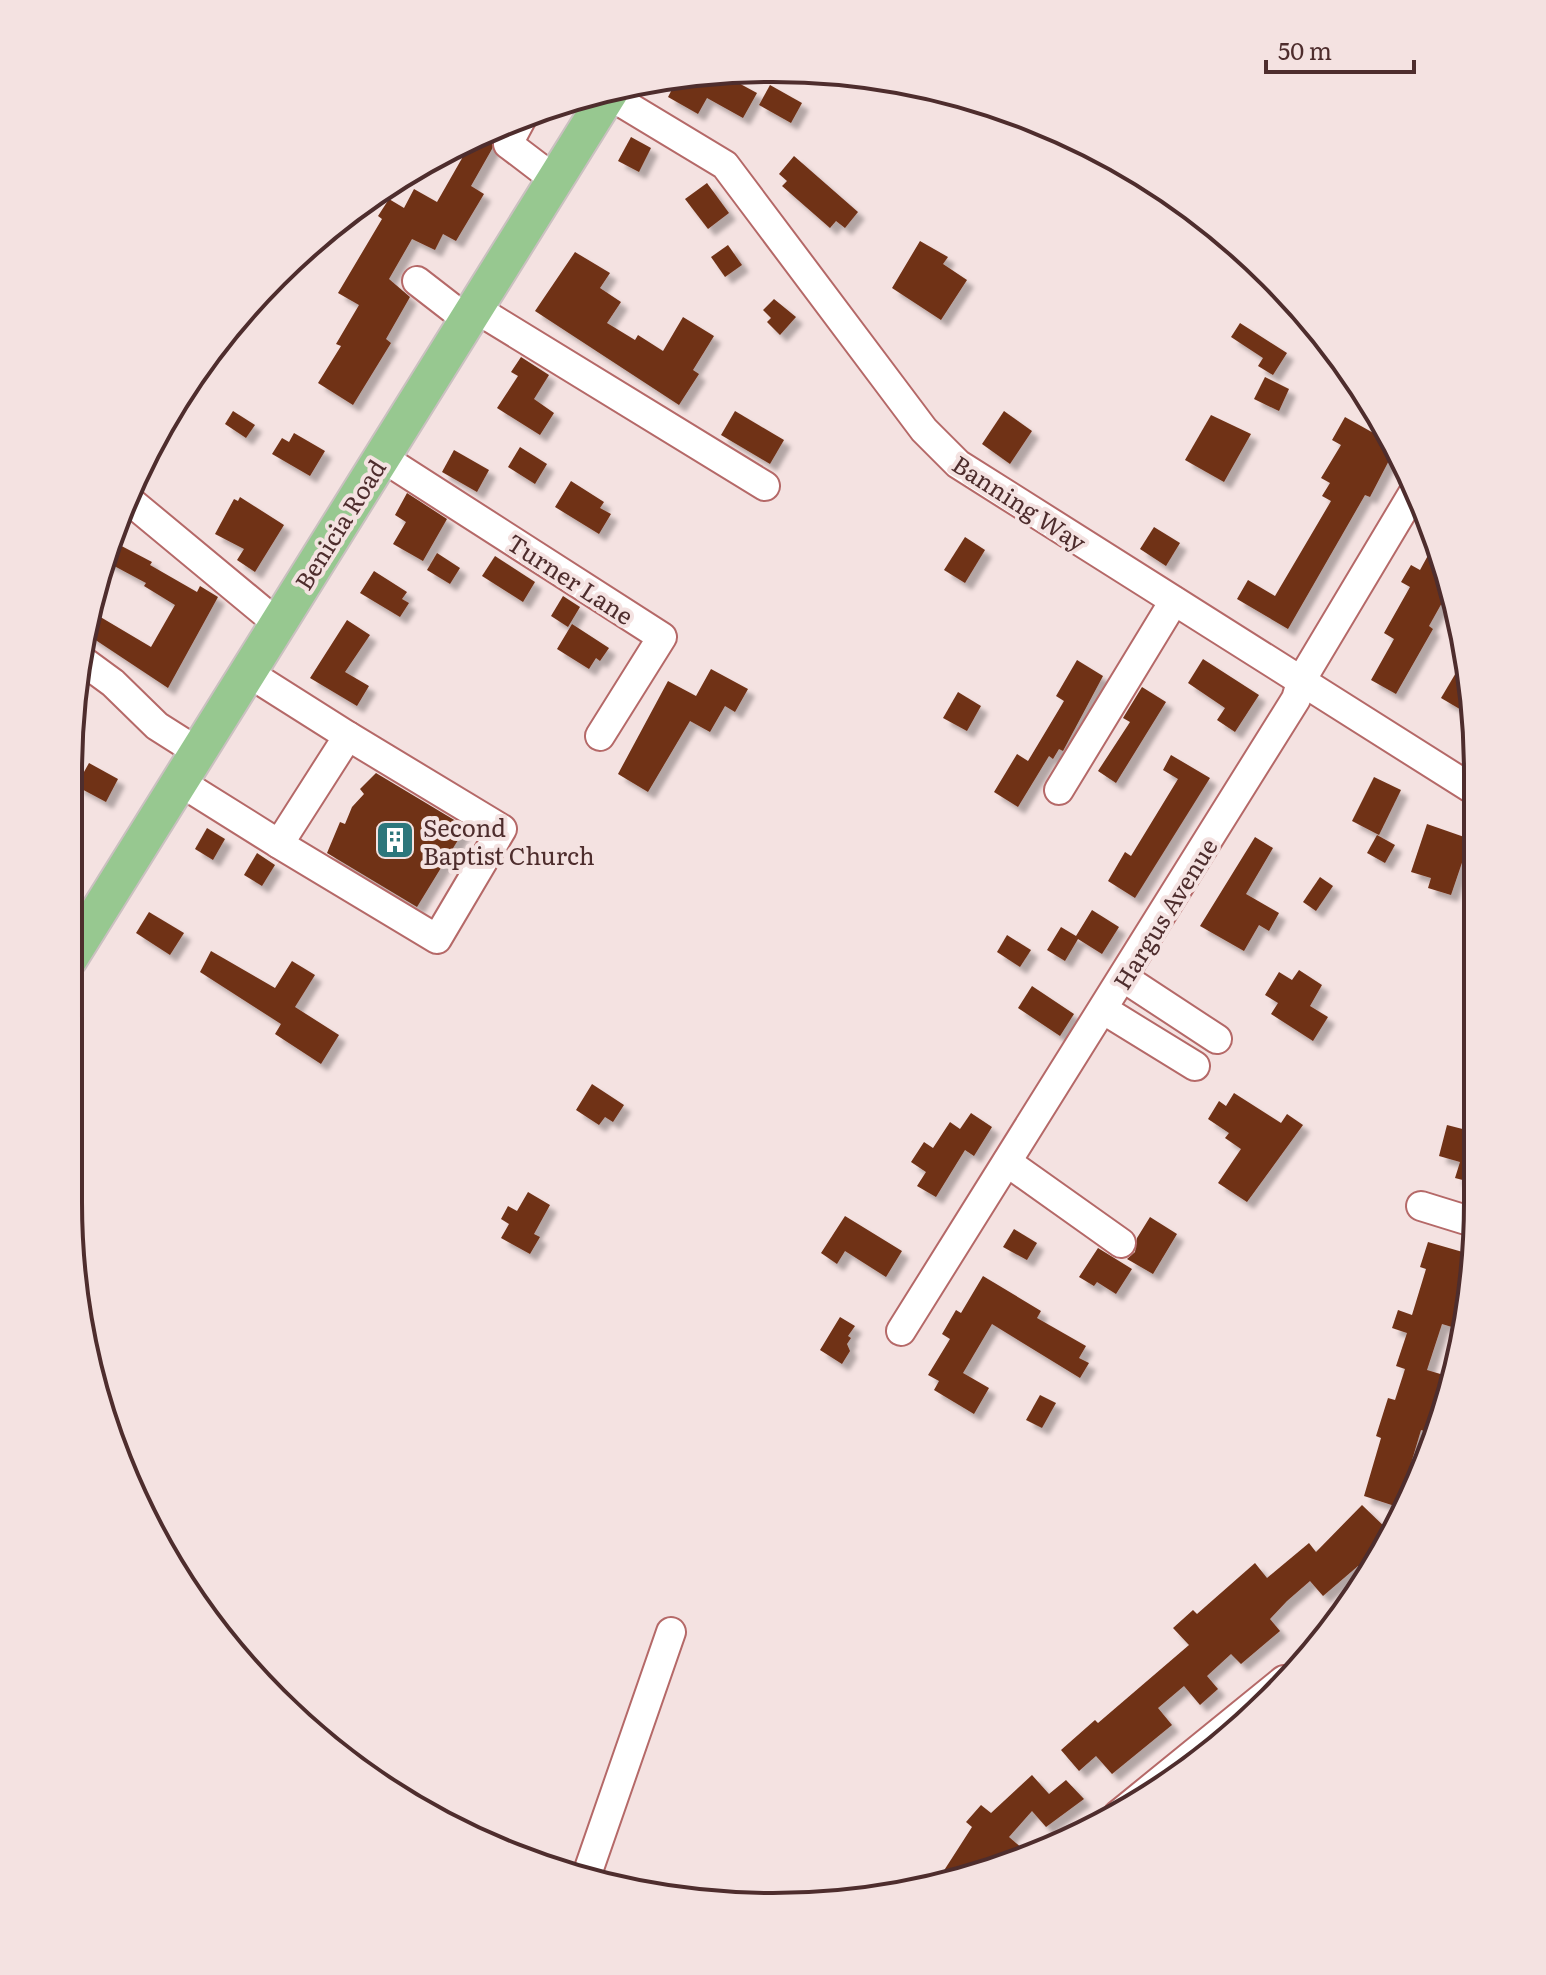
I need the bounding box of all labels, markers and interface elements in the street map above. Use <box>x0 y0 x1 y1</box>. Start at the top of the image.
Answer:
scale bar <box>1266 24 1414 74</box>
text: 50 m <box>1278 32 1332 67</box>
street label: Banning Way <box>946 446 1094 559</box>
street label: Benicia Road <box>285 452 393 596</box>
street label: Turner Lane <box>501 524 641 632</box>
place label: Second Baptist Church <box>423 809 595 872</box>
building icon: Second Baptist Church <box>374 819 416 861</box>
street label: Hargus Avenue <box>1103 830 1225 996</box>

